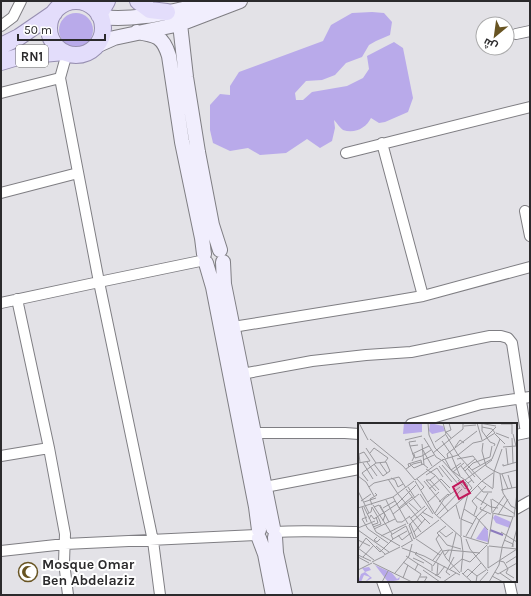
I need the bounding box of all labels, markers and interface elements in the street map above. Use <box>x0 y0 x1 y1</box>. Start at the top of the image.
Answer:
scale bar <box>18 16 105 42</box>
north arrow <box>475 16 515 56</box>
text: 50 m <box>24 23 52 37</box>
text: ش <box>481 35 500 53</box>
road number: RN1 <box>16 45 48 67</box>
inset map <box>358 423 517 582</box>
place label: Mosque Omar Ben Abdelaziz <box>42 556 135 589</box>
mosque icon: Mosque Omar Ben Abdelaziz <box>17 561 39 583</box>

